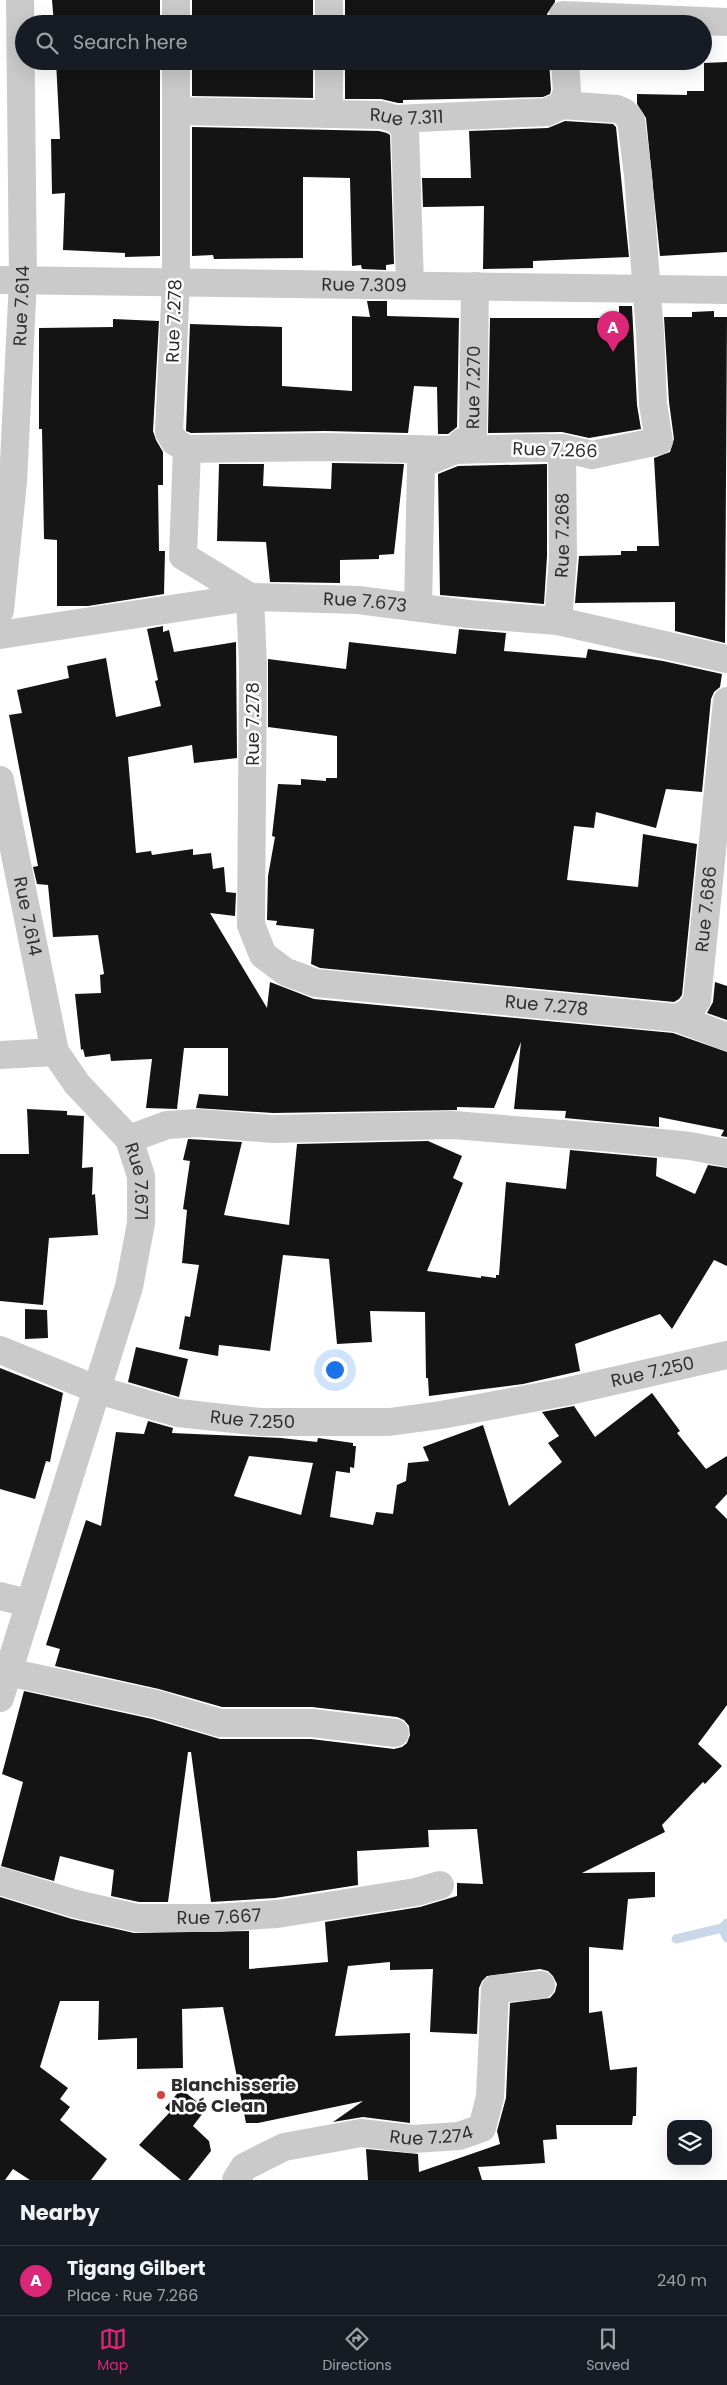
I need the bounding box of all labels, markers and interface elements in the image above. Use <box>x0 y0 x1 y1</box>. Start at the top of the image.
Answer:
search box <box>15 15 712 70</box>
icon: search <box>33 29 61 57</box>
text: Search here <box>73 29 187 56</box>
street label: Rue 7.311 <box>370 102 444 131</box>
street label: Rue 7.614 <box>7 265 35 347</box>
street label: Rue 7.309 <box>321 271 407 298</box>
street label: Rue 7.278 <box>160 279 187 363</box>
pin: A <box>597 311 629 352</box>
street label: Rue 7.270 <box>460 345 486 429</box>
street label: Rue 7.266 <box>512 436 598 463</box>
street label: Rue 7.268 <box>548 492 575 579</box>
street label: Rue 7.673 <box>323 586 408 618</box>
street label: Rue 7.278 <box>240 682 265 766</box>
street label: Rue 7.686 <box>689 865 722 953</box>
street label: Rue 7.614 <box>8 874 48 958</box>
street label: Rue 7.278 <box>504 988 590 1021</box>
street label: Rue 7.671 <box>119 1139 154 1221</box>
street label: Rue 7.250 <box>608 1350 697 1393</box>
your location <box>322 1357 348 1383</box>
street label: Rue 7.250 <box>209 1404 295 1434</box>
street label: Rue 7.667 <box>177 1902 262 1930</box>
place label: Blanchisserie Noé Clean <box>171 2072 296 2118</box>
marker: Blanchisserie Noé Clean <box>155 2089 167 2101</box>
street label: Rue 7.274 <box>388 2119 476 2151</box>
map controls <box>667 2120 712 2165</box>
button: layers <box>667 2120 712 2165</box>
text: Nearby <box>20 2198 100 2227</box>
text: Tigang Gilbert <box>67 2255 206 2282</box>
text: A <box>30 2269 42 2292</box>
text: 240 m <box>657 2269 707 2292</box>
text: Place · Rue 7.266 <box>67 2284 198 2307</box>
tab: Map <box>97 2325 128 2376</box>
tab: Directions <box>322 2325 392 2376</box>
tab: Saved <box>586 2325 630 2376</box>

